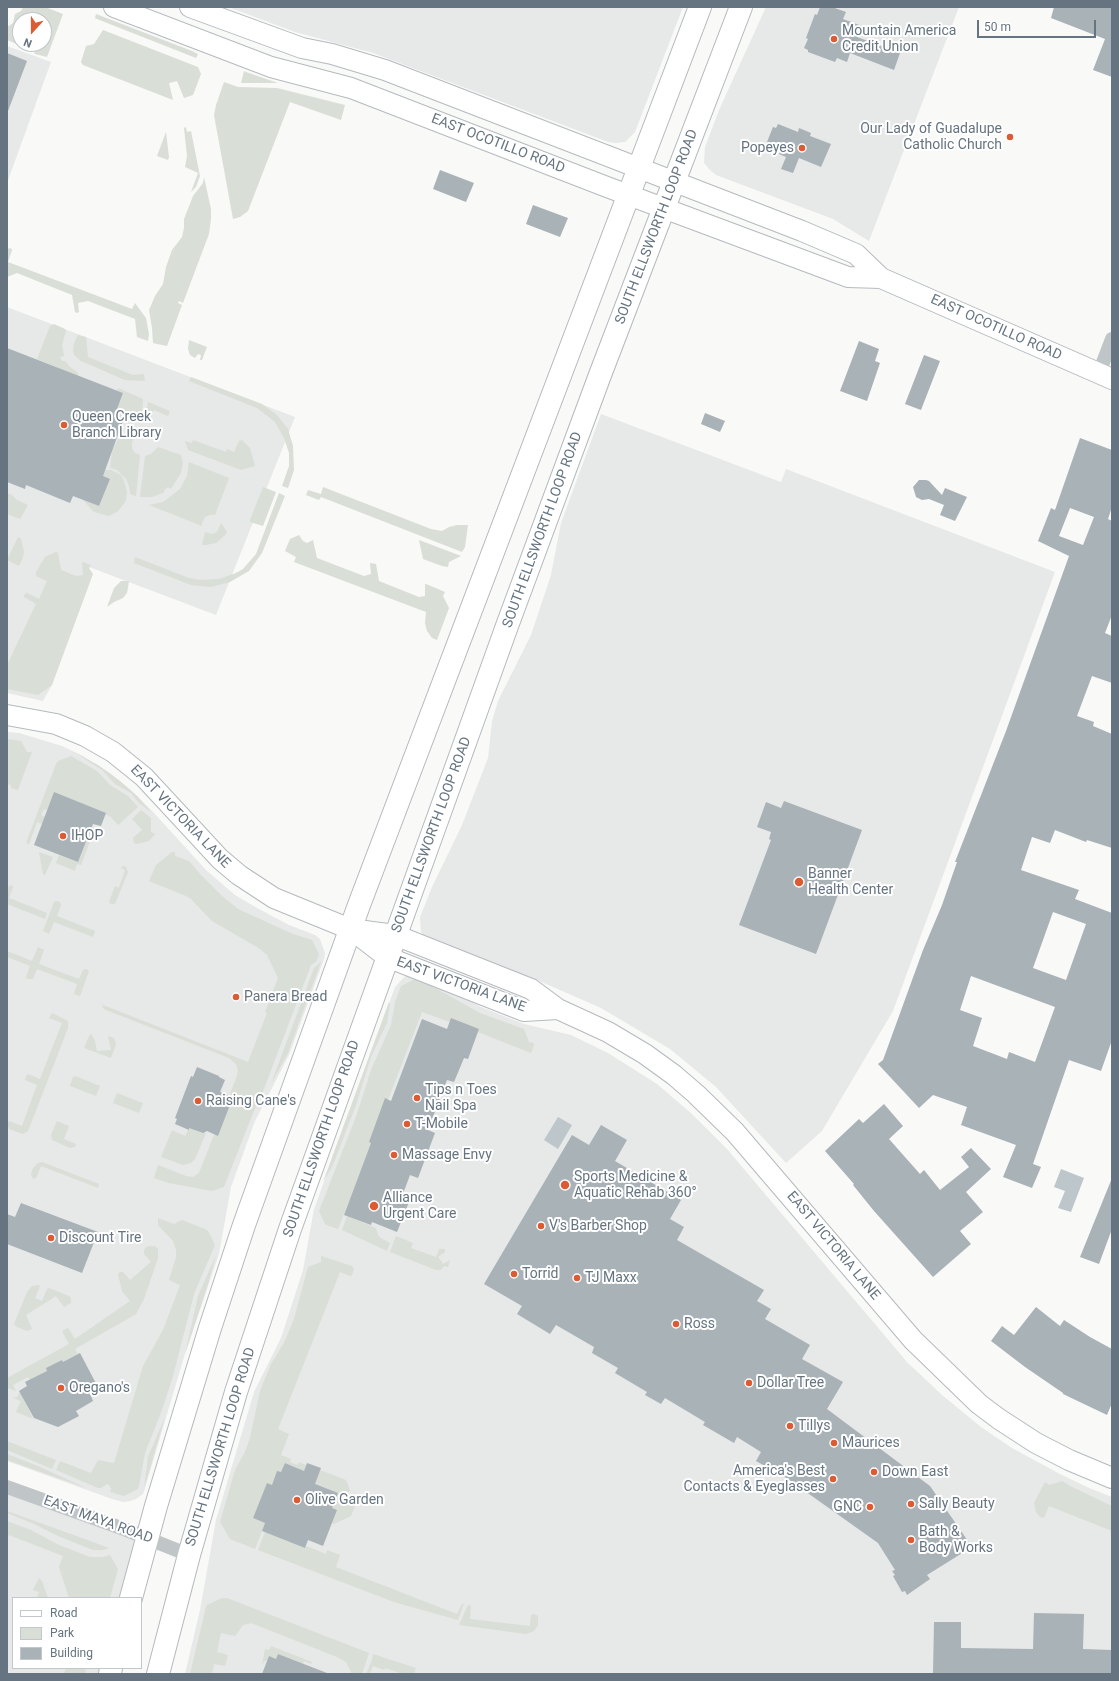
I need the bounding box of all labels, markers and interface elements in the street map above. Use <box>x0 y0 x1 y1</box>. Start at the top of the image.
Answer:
north arrow <box>12 12 52 52</box>
scale bar <box>979 12 1098 38</box>
text: 50 m <box>984 20 1011 34</box>
place label: Mountain America Credit Union <box>842 23 956 56</box>
marker: Mountain America Credit Union <box>829 34 839 44</box>
text: N <box>22 35 34 50</box>
street label: EAST OCOTILLO ROAD <box>429 111 567 177</box>
place label: Our Lady of Guadalupe Catholic Church <box>860 121 1002 154</box>
street label: SOUTH ELLSWORTH LOOP ROAD <box>612 127 702 327</box>
marker: Our Lady of Guadalupe Catholic Church <box>1005 132 1015 142</box>
place label: Popeyes <box>741 140 794 156</box>
marker: Popeyes <box>797 143 807 153</box>
street label: EAST OCOTILLO ROAD <box>928 291 1064 365</box>
place label: Queen Creek Branch Library <box>72 409 161 442</box>
marker: Queen Creek Branch Library <box>59 420 69 430</box>
street label: SOUTH ELLSWORTH LOOP ROAD <box>500 430 586 630</box>
street label: SOUTH ELLSWORTH LOOP ROAD <box>389 735 475 935</box>
street label: EAST VICTORIA LANE <box>127 762 233 872</box>
place label: IHOP <box>71 828 103 844</box>
marker: IHOP <box>58 831 68 841</box>
place label: Banner Health Center <box>808 866 893 898</box>
marker: Banner Health Center <box>793 876 805 888</box>
street label: EAST VICTORIA LANE <box>394 954 528 1016</box>
place label: Panera Bread <box>244 989 327 1005</box>
marker: Panera Bread <box>231 992 241 1002</box>
street label: SOUTH ELLSWORTH LOOP ROAD <box>280 1038 364 1240</box>
place label: Tips n Toes Nail Spa <box>425 1082 497 1114</box>
place label: Raising Cane's <box>206 1093 296 1109</box>
marker: Tips n Toes Nail Spa <box>412 1093 422 1103</box>
marker: Raising Cane's <box>193 1096 203 1106</box>
place label: T-Mobile <box>415 1116 468 1132</box>
marker: T-Mobile <box>402 1119 412 1129</box>
place label: Massage Envy <box>402 1147 492 1163</box>
marker: Massage Envy <box>389 1150 399 1160</box>
place label: Sports Medicine & Aquatic Rehab 360° <box>574 1169 697 1202</box>
marker: Sports Medicine & Aquatic Rehab 360° <box>559 1179 571 1191</box>
street label: EAST VICTORIA LANE <box>783 1188 883 1304</box>
place label: Alliance Urgent Care <box>383 1190 457 1222</box>
marker: Alliance Urgent Care <box>368 1200 380 1212</box>
place label: V's Barber Shop <box>549 1218 647 1234</box>
marker: V's Barber Shop <box>536 1221 546 1231</box>
place label: Discount Tire <box>59 1230 141 1246</box>
marker: Discount Tire <box>46 1233 56 1243</box>
place label: Torrid <box>522 1266 558 1282</box>
marker: Torrid <box>509 1269 519 1279</box>
place label: TJ Maxx <box>585 1270 637 1286</box>
marker: TJ Maxx <box>572 1273 582 1283</box>
place label: Ross <box>684 1316 715 1332</box>
marker: Ross <box>671 1319 681 1329</box>
street label: SOUTH ELLSWORTH LOOP ROAD <box>183 1345 259 1549</box>
place label: Dollar Tree <box>757 1375 824 1391</box>
marker: Dollar Tree <box>744 1378 754 1388</box>
place label: Oregano's <box>69 1380 130 1396</box>
marker: Oregano's <box>56 1383 66 1393</box>
place label: Tillys <box>798 1418 830 1434</box>
marker: Tillys <box>785 1421 795 1431</box>
place label: Maurices <box>842 1435 900 1451</box>
marker: Maurices <box>829 1438 839 1448</box>
place label: America's Best Contacts & Eyeglasses <box>683 1463 825 1496</box>
place label: Down East <box>882 1464 948 1480</box>
marker: Down East <box>869 1467 879 1477</box>
marker: America's Best Contacts & Eyeglasses <box>828 1474 838 1484</box>
street label: EAST MAYA ROAD <box>41 1492 155 1548</box>
place label: Olive Garden <box>305 1492 384 1508</box>
marker: Olive Garden <box>292 1495 302 1505</box>
place label: Sally Beauty <box>919 1496 995 1512</box>
place label: GNC <box>833 1499 862 1515</box>
marker: Sally Beauty <box>906 1499 916 1509</box>
marker: GNC <box>865 1502 875 1512</box>
place label: Bath & Body Works <box>919 1524 993 1556</box>
marker: Bath & Body Works <box>906 1535 916 1545</box>
legend <box>12 1597 142 1669</box>
text: Road <box>50 1606 78 1620</box>
text: Park <box>50 1626 74 1640</box>
text: Building <box>50 1646 93 1660</box>

